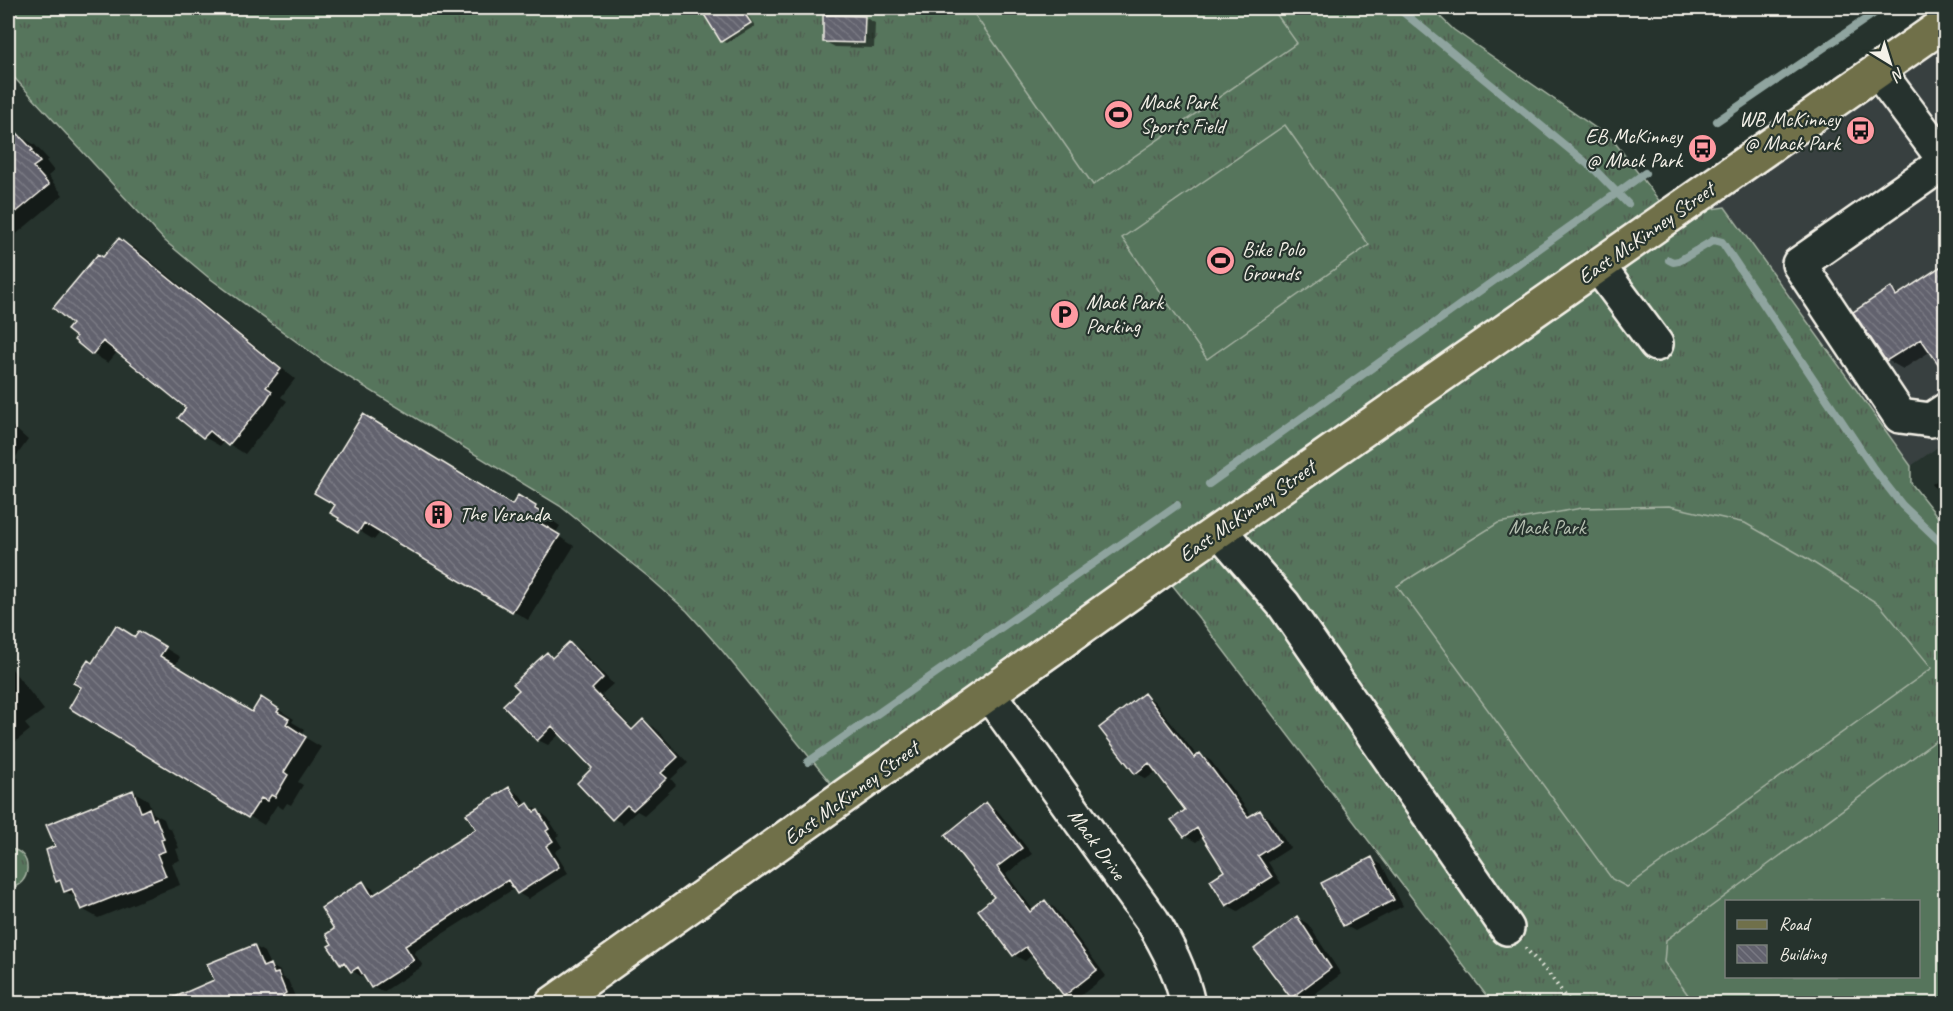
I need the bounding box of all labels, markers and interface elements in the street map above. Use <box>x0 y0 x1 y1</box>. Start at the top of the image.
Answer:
north arrow <box>1860 33 1920 93</box>
text: N <box>1886 63 1909 87</box>
place label: Mack Park Sports Field <box>1140 89 1227 139</box>
sports icon: Mack Park Sports Field <box>1103 98 1135 130</box>
place label: WB McKinney @ Mack Park <box>1739 106 1842 156</box>
bus stop icon: WB McKinney @ Mack Park <box>1845 115 1877 147</box>
place label: EB McKinney @ Mack Park <box>1585 123 1684 173</box>
bus stop icon: EB McKinney @ Mack Park <box>1687 132 1719 164</box>
street label: East McKinney Street <box>1573 175 1722 290</box>
place label: Bike Polo Grounds <box>1242 236 1306 286</box>
sports icon: Bike Polo Grounds <box>1205 245 1237 277</box>
place label: Mack Park Parking <box>1086 289 1165 339</box>
parking icon: Mack Park Parking <box>1049 298 1081 330</box>
street label: East McKinney Street <box>1174 453 1323 568</box>
building icon: The Veranda <box>422 498 454 530</box>
place label: The Veranda <box>459 501 552 527</box>
park label: Mack Park <box>1509 514 1588 540</box>
street label: East McKinney Street <box>778 734 926 851</box>
street label: Mack Drive <box>1062 803 1132 886</box>
legend <box>1725 900 1920 978</box>
text: Road <box>1779 913 1812 935</box>
text: Building <box>1779 943 1828 965</box>

